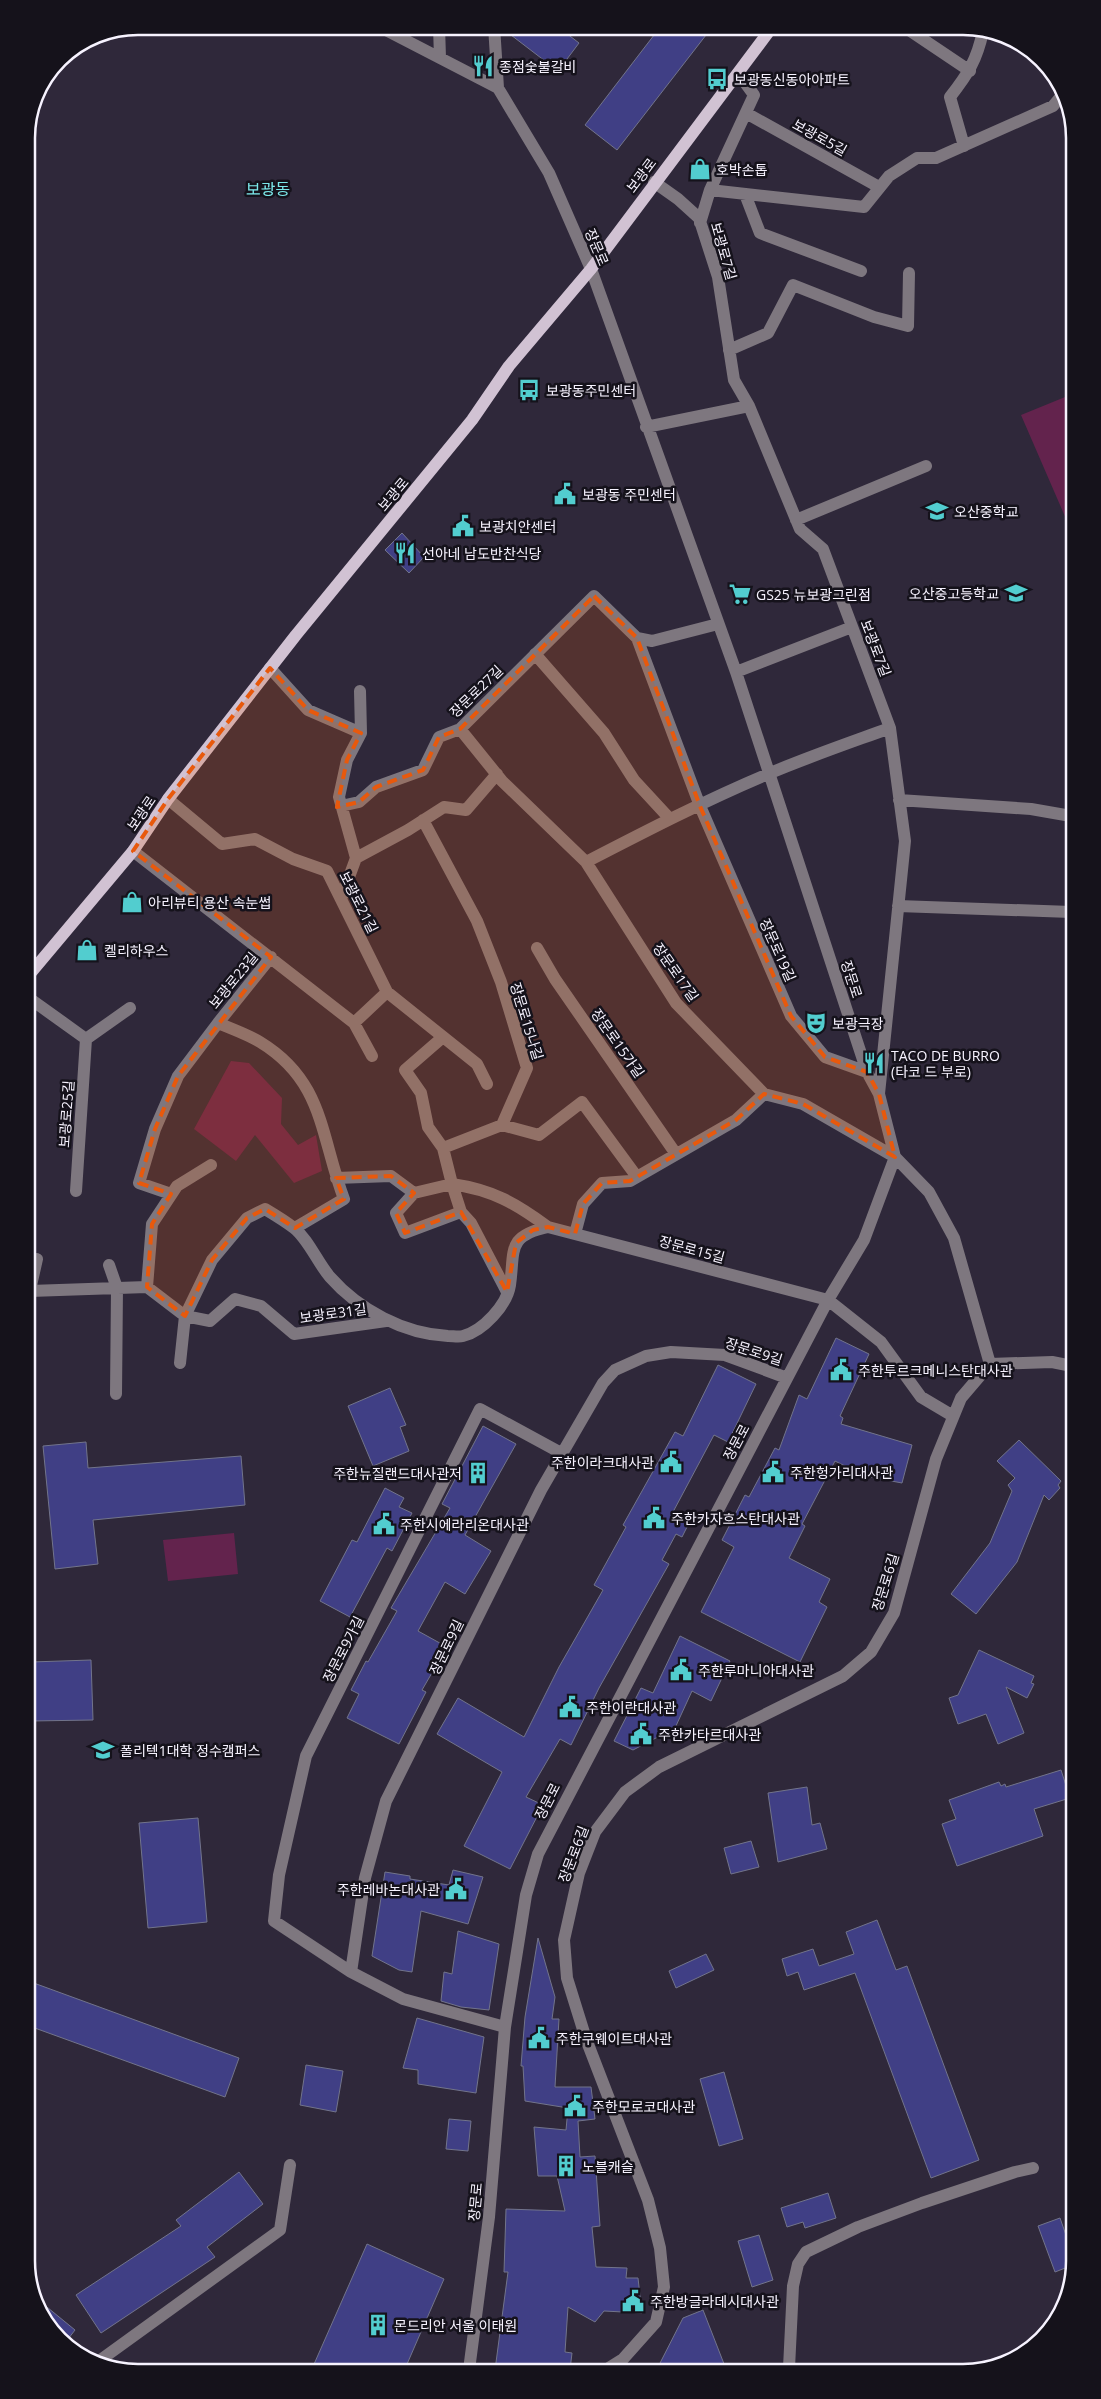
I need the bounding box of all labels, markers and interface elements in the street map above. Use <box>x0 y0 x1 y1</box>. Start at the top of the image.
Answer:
restaurant icon: 종점숯불갈비 <box>470 53 496 79</box>
place label: 종점숯불갈비 <box>499 57 576 76</box>
bus stop icon: 보광동신동아아파트 <box>704 66 730 92</box>
place label: 보광동신동아아파트 <box>734 70 850 89</box>
street label: 보광로5길 <box>789 114 851 160</box>
street label: 보광로 <box>622 154 660 196</box>
shop icon: 호박손톱 <box>687 156 713 182</box>
place label: 호박손톱 <box>716 160 768 179</box>
district label: 보광동 <box>246 178 290 200</box>
street label: 보광로7길 <box>707 220 741 282</box>
street label: 장문로 <box>581 226 613 269</box>
bus stop icon: 보광동주민센터 <box>516 377 542 403</box>
place label: 보광동주민센터 <box>546 381 636 400</box>
street label: 보광로 <box>373 473 413 515</box>
public building icon: 보광동 주민센터 <box>552 481 578 507</box>
place label: 보광동 주민센터 <box>582 485 676 504</box>
school or university icon: 오산중학교 <box>924 498 950 524</box>
place label: 오산중학교 <box>954 502 1019 521</box>
public building icon: 보광치안센터 <box>450 513 476 539</box>
place label: 보광치안센터 <box>479 517 556 536</box>
restaurant icon: 선아네 남도반찬식당 <box>392 540 418 566</box>
place label: 선아네 남도반찬식당 <box>422 544 542 563</box>
school or university icon: 오산중고등학교 <box>1003 580 1029 606</box>
supermarket icon: GS25 뉴보광그린점 <box>727 581 753 607</box>
place label: 오산중고등학교 <box>909 584 999 603</box>
place label: GS25 뉴보광그린점 <box>756 585 871 604</box>
street label: 보광로7길 <box>856 617 896 679</box>
street label: 장문로27길 <box>445 661 507 721</box>
street label: 보광로 <box>122 792 160 834</box>
street label: 보광로21길 <box>335 868 383 936</box>
shop icon: 아리뷰티 용산 속눈썹 <box>119 889 145 915</box>
place label: 아리뷰티 용산 속눈썹 <box>148 893 271 912</box>
street label: 장문로19길 <box>756 915 800 985</box>
shop icon: 켈리하우스 <box>74 937 100 963</box>
street label: 장문로17길 <box>649 939 703 1005</box>
place label: 켈리하우스 <box>104 941 169 960</box>
street label: 보광로23길 <box>204 948 262 1012</box>
street label: 장문로 <box>837 958 867 1000</box>
street label: 장문로15나길 <box>506 980 548 1062</box>
street label: 장문로15가길 <box>587 1005 649 1081</box>
theatre icon: 보광극장 <box>803 1010 829 1036</box>
place label: 보광극장 <box>832 1014 884 1033</box>
place label: TACO DE BURRO (타코 드 부로) <box>891 1046 1000 1081</box>
restaurant icon: TACO DE BURRO (타코 드 부로) <box>861 1050 887 1076</box>
street label: 보광로25길 <box>54 1080 78 1148</box>
street label: 장문로15길 <box>657 1231 727 1267</box>
street label: 보광로31길 <box>298 1299 368 1327</box>
street label: 장문로9길 <box>723 1333 785 1369</box>
public building icon: 주한투르크메니스탄대사관 <box>828 1357 854 1383</box>
place label: 주한투르크메니스탄대사관 <box>858 1361 1013 1380</box>
street label: 장문로 <box>719 1420 754 1464</box>
public building icon: 주한이라크대사관 <box>658 1449 684 1475</box>
place label: 주한이라크대사관 <box>551 1453 654 1472</box>
public building icon: 주한헝가리대사관 <box>760 1459 786 1485</box>
building icon: 주한뉴질랜드대사관저 <box>465 1460 491 1486</box>
place label: 주한헝가리대사관 <box>790 1463 893 1482</box>
place label: 주한뉴질랜드대사관저 <box>333 1464 462 1483</box>
public building icon: 주한카자흐스탄대사관 <box>641 1505 667 1531</box>
place label: 주한카자흐스탄대사관 <box>671 1509 800 1528</box>
public building icon: 주한시에라리온대사관 <box>371 1511 397 1537</box>
place label: 주한시에라리온대사관 <box>400 1515 529 1534</box>
street label: 장문로6길 <box>867 1551 903 1613</box>
street label: 장문로9가길 <box>318 1612 368 1686</box>
street label: 장문로9길 <box>424 1616 468 1678</box>
public building icon: 주한루마니아대사관 <box>668 1657 694 1683</box>
place label: 주한루마니아대사관 <box>698 1661 814 1680</box>
public building icon: 주한이란대사관 <box>557 1694 583 1720</box>
place label: 주한이란대사관 <box>586 1698 676 1717</box>
public building icon: 주한카타르대사관 <box>628 1721 654 1747</box>
place label: 주한카타르대사관 <box>658 1725 761 1744</box>
school or university icon: 폴리텍1대학 정수캠퍼스 <box>90 1737 116 1763</box>
place label: 폴리텍1대학 정수캠퍼스 <box>120 1741 261 1760</box>
street label: 장문로 <box>530 1779 564 1823</box>
street label: 장문로6길 <box>553 1823 593 1885</box>
public building icon: 주한레바논대사관 <box>443 1876 469 1902</box>
place label: 주한레바논대사관 <box>337 1880 440 1899</box>
public building icon: 주한쿠웨이트대사관 <box>526 2025 552 2051</box>
place label: 주한쿠웨이트대사관 <box>556 2029 672 2048</box>
public building icon: 주한모로코대사관 <box>562 2093 588 2119</box>
place label: 주한모로코대사관 <box>592 2097 695 2116</box>
building icon: 노블캐슬 <box>553 2153 579 2179</box>
place label: 노블캐슬 <box>582 2157 634 2176</box>
street label: 장문로 <box>464 2182 486 2222</box>
public building icon: 주한방글라데시대사관 <box>620 2288 646 2314</box>
place label: 주한방글라데시대사관 <box>650 2292 779 2311</box>
building icon: 몬드리안 서울 이태원 <box>365 2312 391 2338</box>
place label: 몬드리안 서울 이태원 <box>394 2316 517 2335</box>

